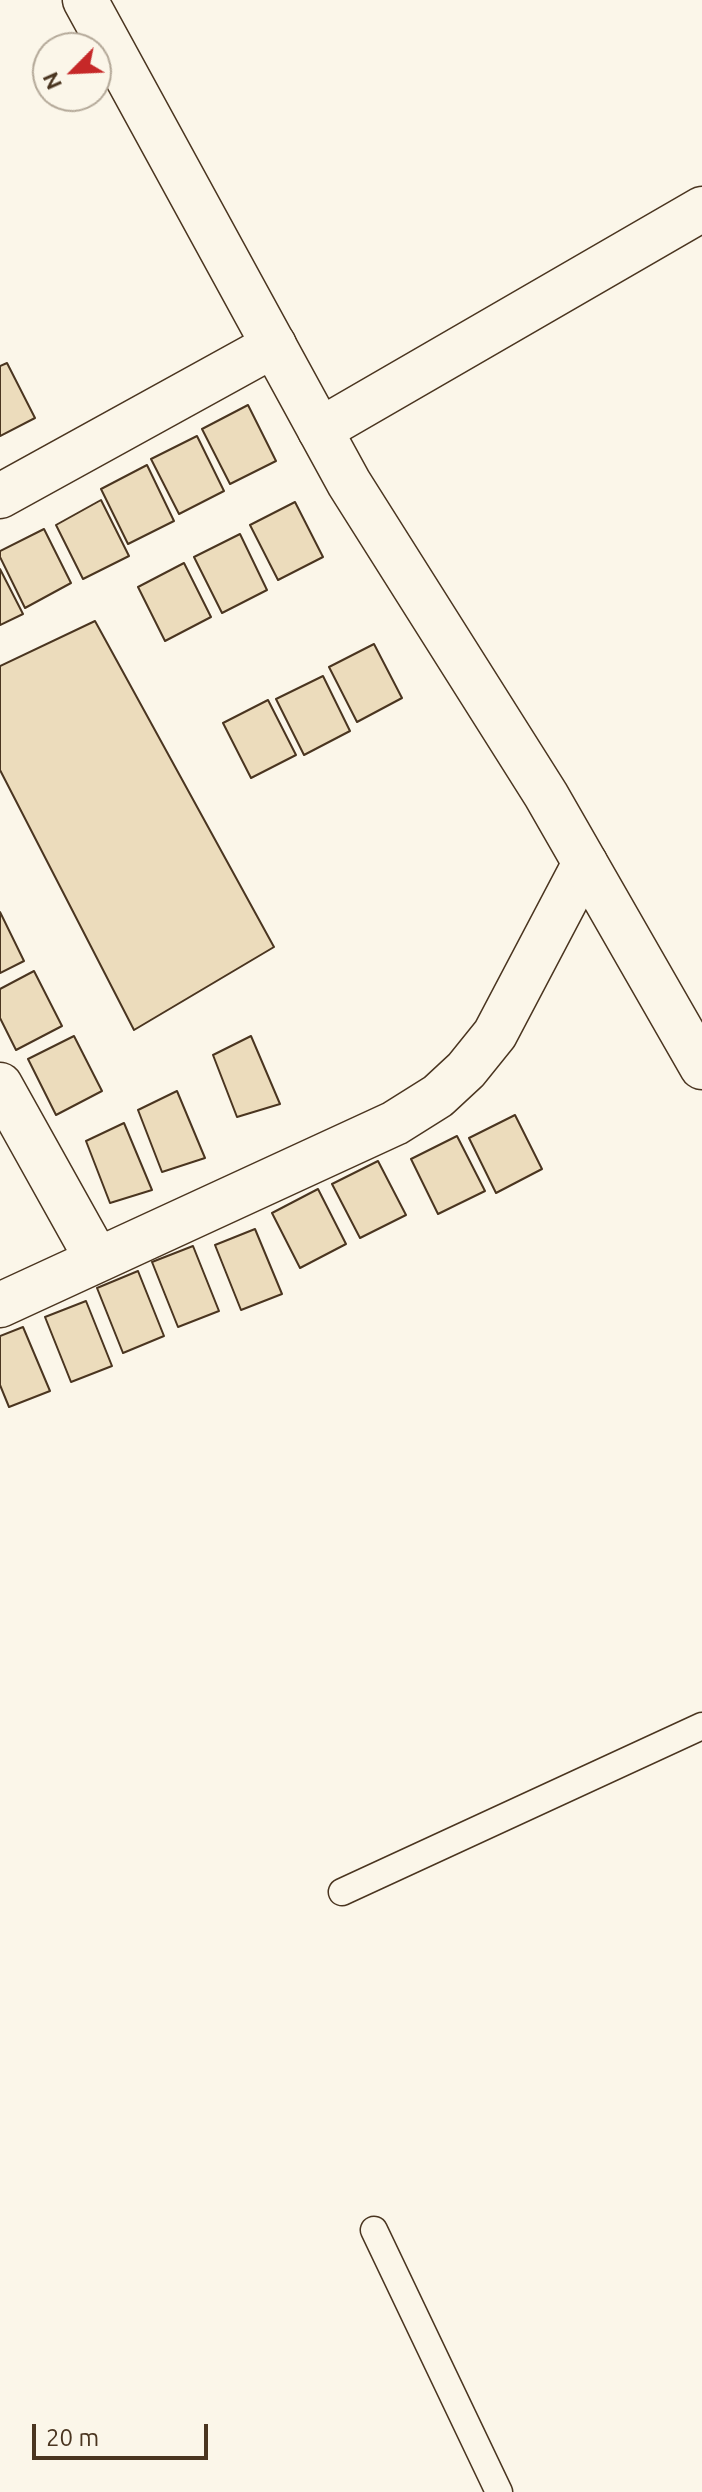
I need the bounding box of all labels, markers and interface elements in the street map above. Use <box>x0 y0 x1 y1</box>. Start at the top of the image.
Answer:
north arrow <box>32 32 112 112</box>
text: N <box>37 69 66 94</box>
scale bar <box>36 2408 212 2458</box>
text: 20 m <box>46 2424 99 2451</box>

